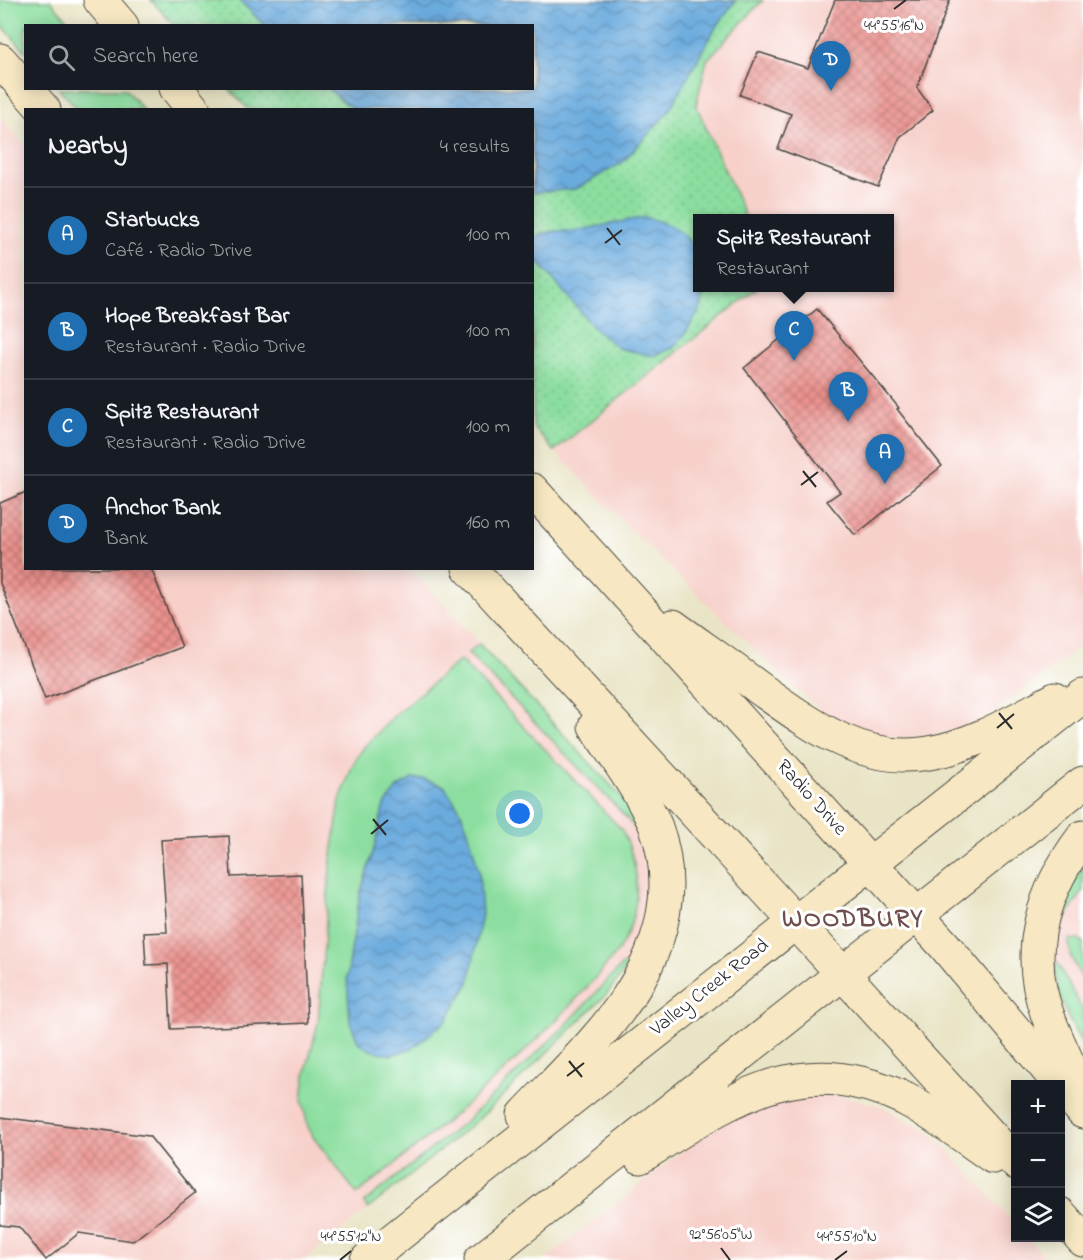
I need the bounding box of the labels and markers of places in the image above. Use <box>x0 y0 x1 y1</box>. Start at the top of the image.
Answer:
pin: D <box>812 42 850 91</box>
pin: C <box>774 312 814 361</box>
pin: B <box>828 372 868 422</box>
pin: A <box>866 434 904 484</box>

